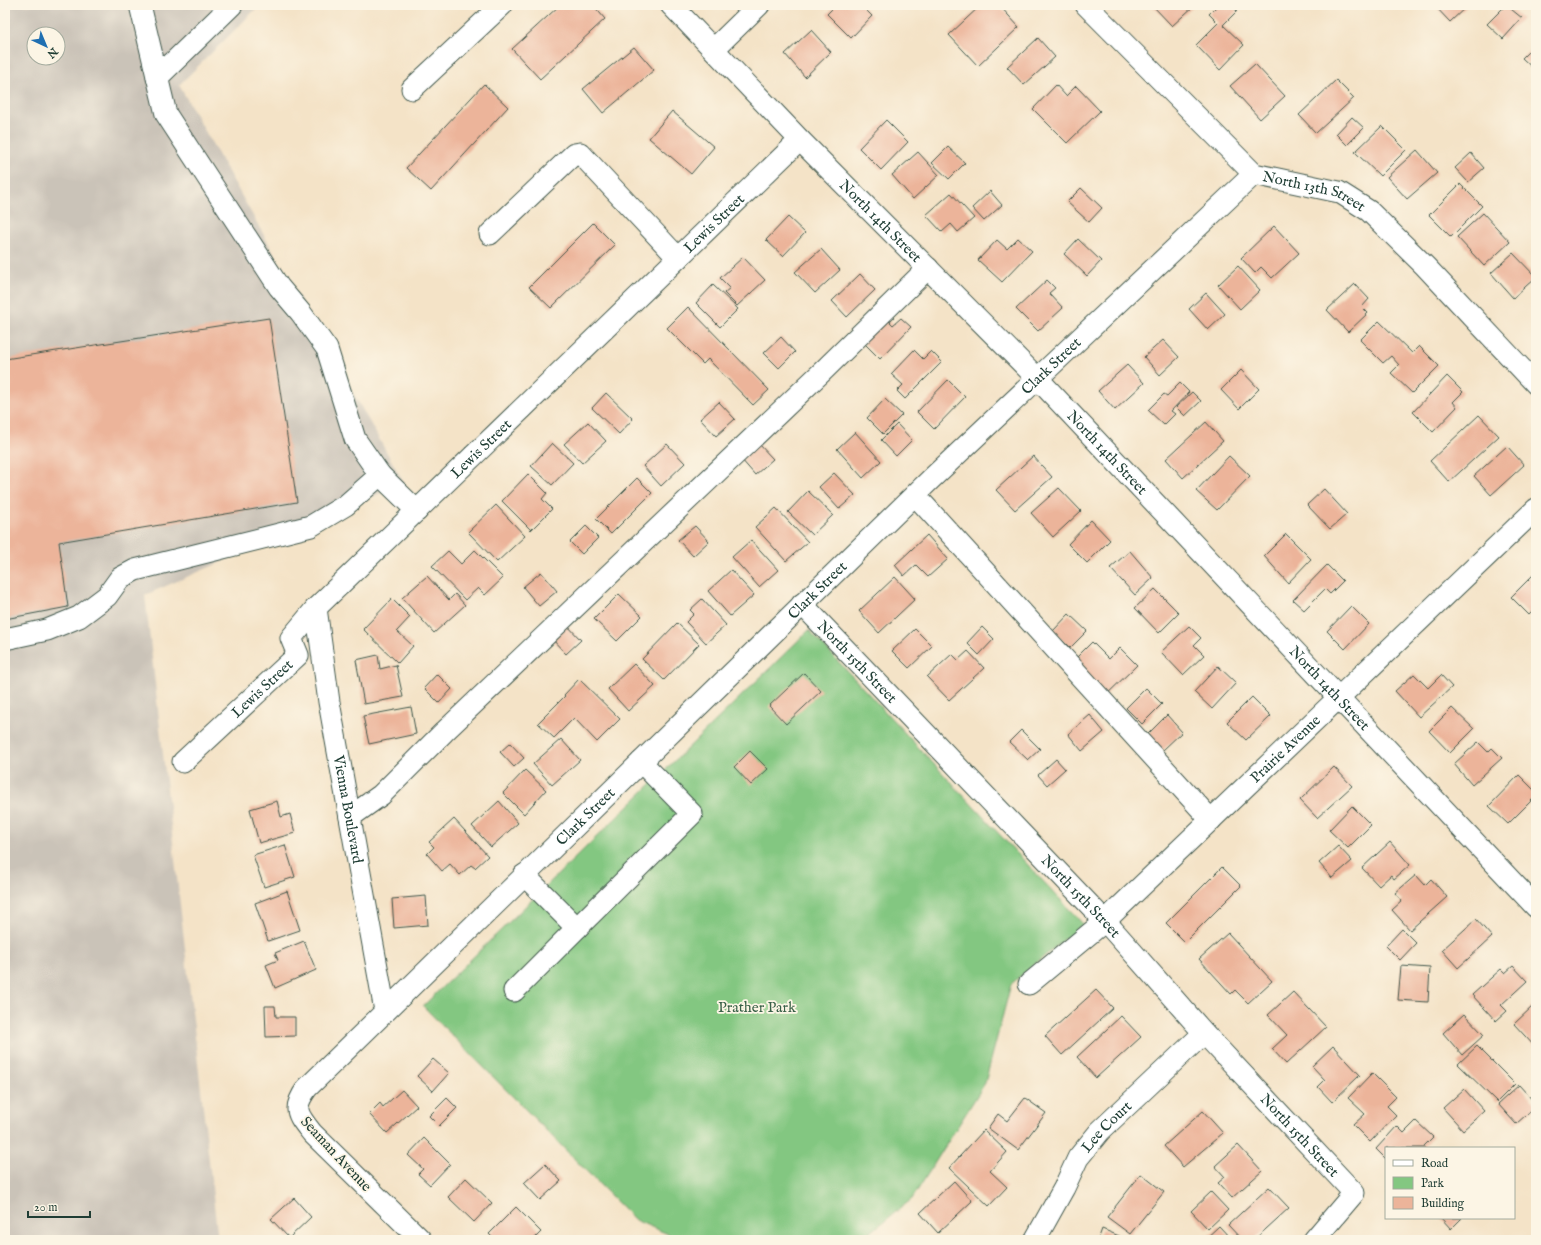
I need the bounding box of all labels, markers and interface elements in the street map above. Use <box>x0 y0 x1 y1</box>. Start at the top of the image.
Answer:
north arrow <box>26 26 66 66</box>
text: N <box>44 43 61 61</box>
street label: North 13th Street <box>1261 167 1369 216</box>
street label: North 14th Street <box>835 176 926 266</box>
street label: Lewis Street <box>679 190 748 257</box>
street label: Clark Street <box>1017 333 1085 399</box>
street label: North 14th Street <box>1063 406 1152 499</box>
street label: Lewis Street <box>447 415 515 482</box>
street label: Clark Street <box>784 557 851 623</box>
street label: North 15th Street <box>813 616 901 707</box>
street label: North 14th Street <box>1285 642 1374 734</box>
street label: Lewis Street <box>227 655 297 722</box>
street label: Prairie Avenue <box>1246 711 1324 787</box>
street label: Vienna Boulevard <box>329 753 368 866</box>
street label: Clark Street <box>552 783 619 850</box>
street label: North 15th Street <box>1037 851 1125 942</box>
park label: Prather Park <box>718 998 797 1017</box>
street label: North 15th Street <box>1256 1089 1343 1181</box>
street label: Lee Court <box>1077 1097 1136 1156</box>
street label: Seaman Avenue <box>296 1112 376 1196</box>
legend <box>1385 1147 1515 1219</box>
text: Road <box>1421 1156 1449 1171</box>
text: Park <box>1421 1176 1444 1191</box>
scale bar <box>28 1193 90 1219</box>
text: Building <box>1421 1196 1465 1211</box>
text: 20 m <box>34 1200 57 1215</box>

